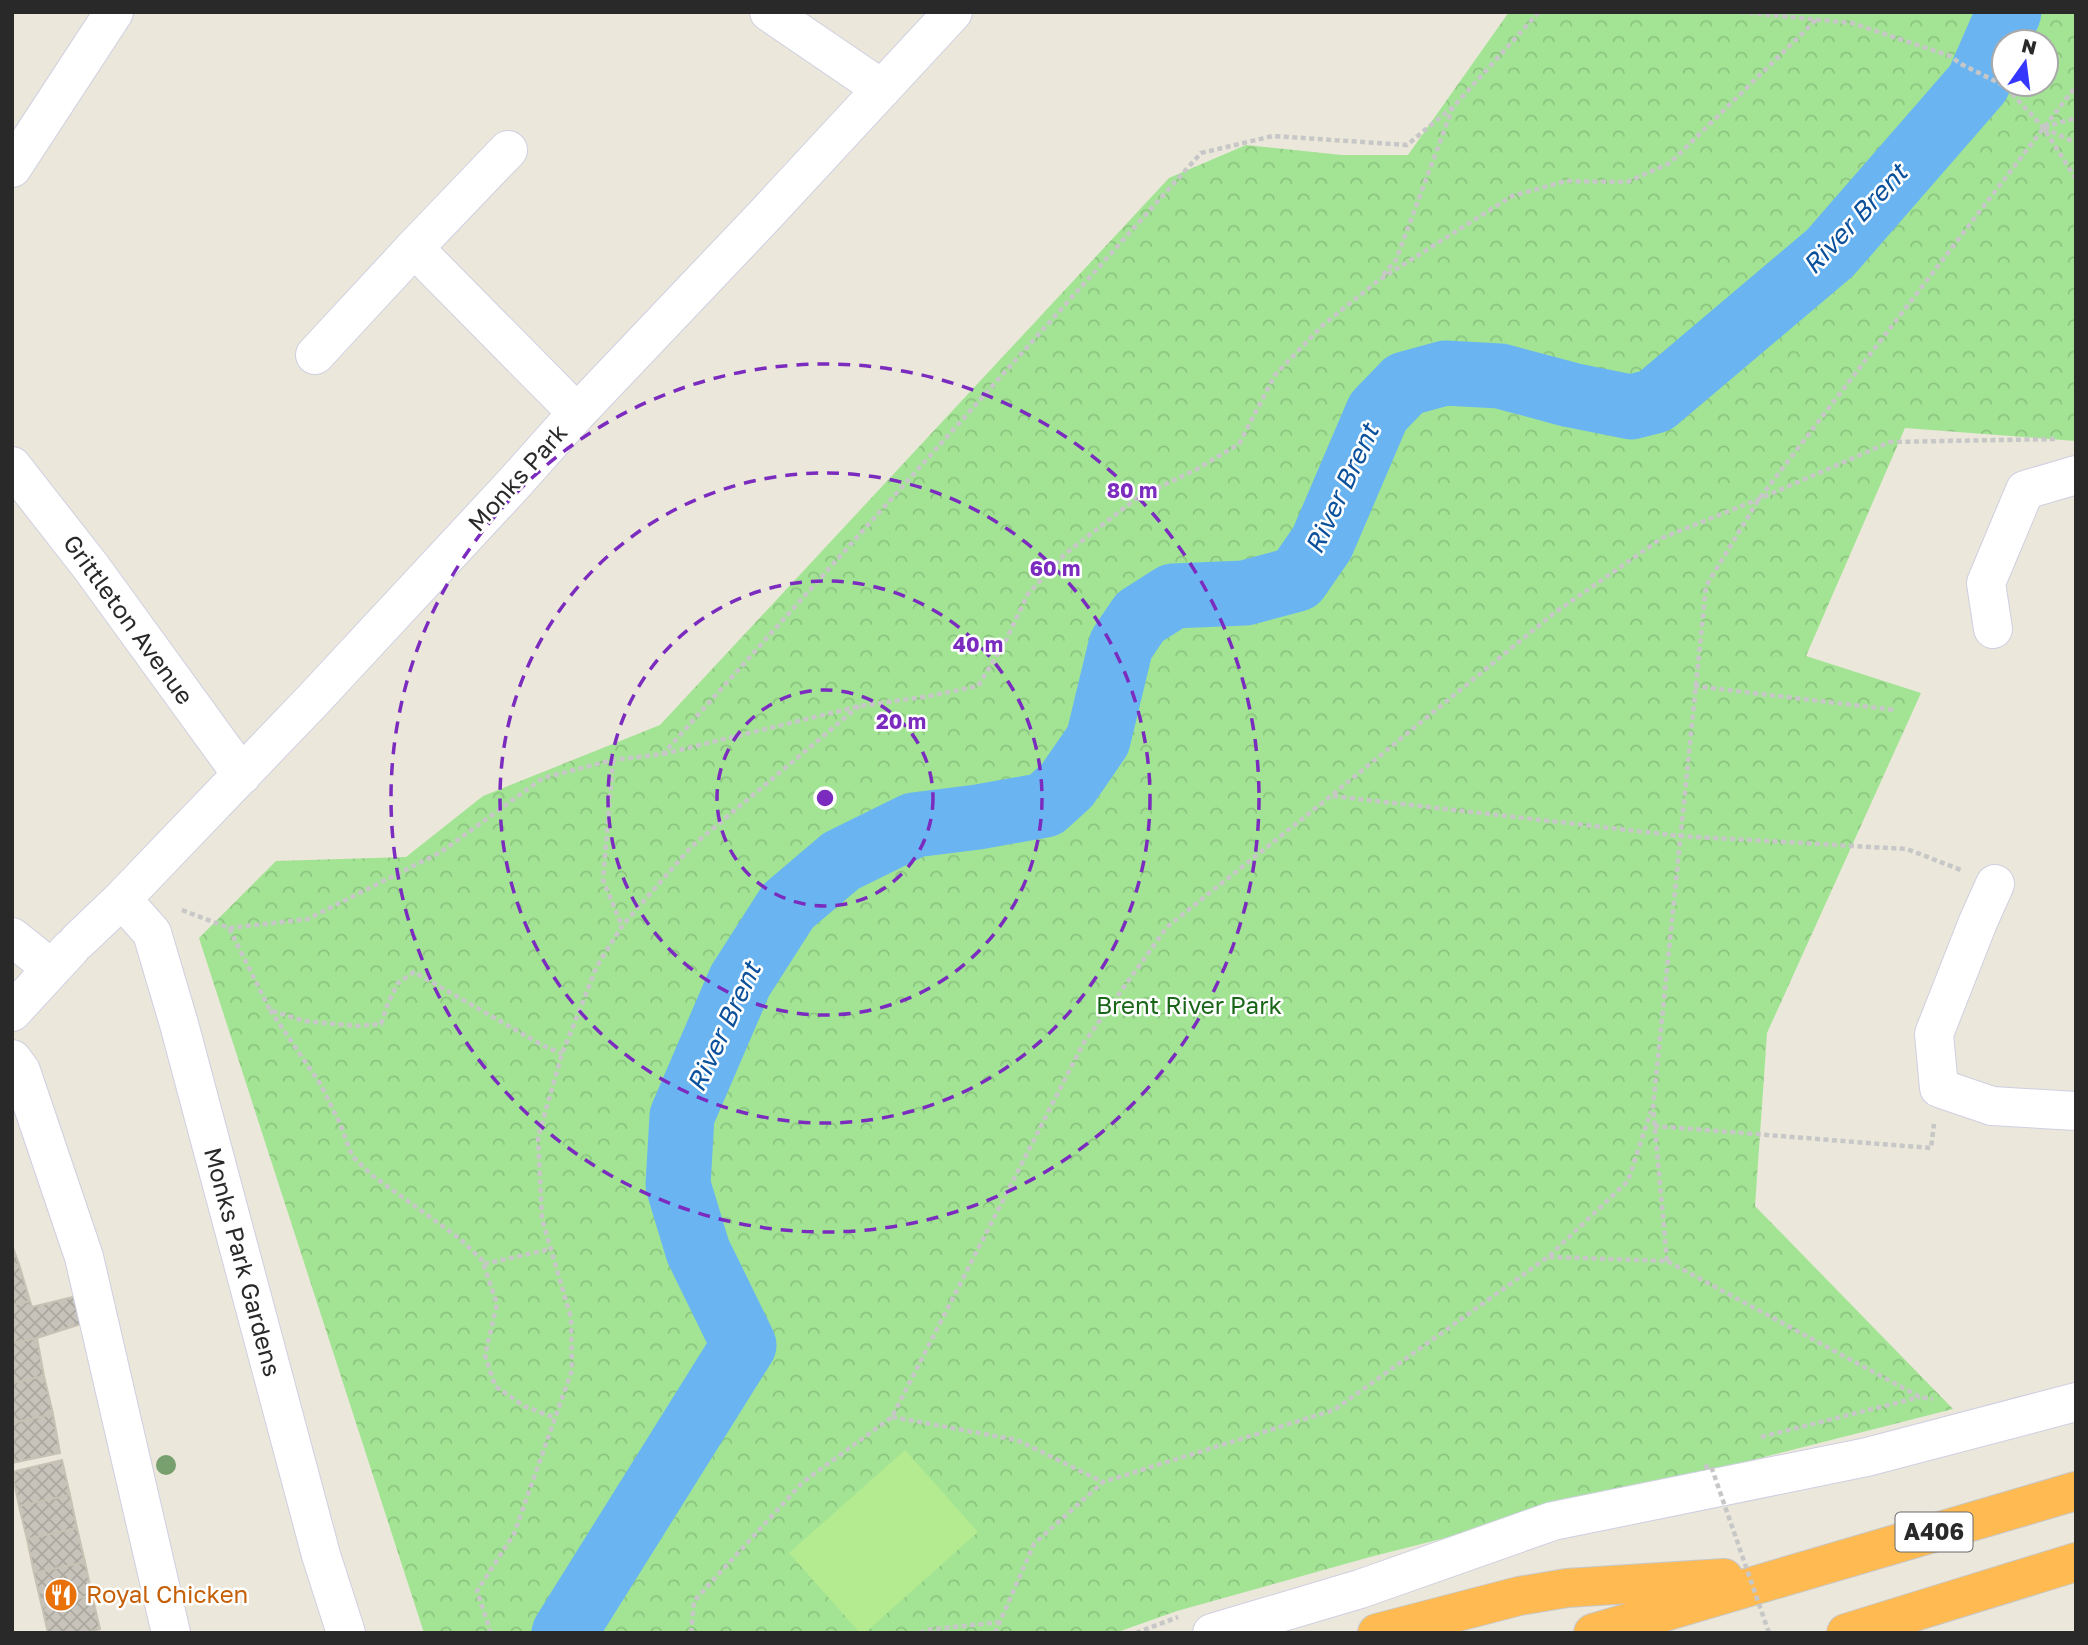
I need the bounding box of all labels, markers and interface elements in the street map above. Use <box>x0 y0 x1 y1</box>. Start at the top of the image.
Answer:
north arrow <box>1990 28 2060 98</box>
text: N <box>2019 33 2039 59</box>
water label: River Brent <box>1796 155 1915 280</box>
street label: Monks Park <box>461 417 573 537</box>
water label: River Brent <box>1298 417 1386 558</box>
text: 80 m <box>1107 477 1157 503</box>
street label: Grittleton Avenue <box>58 529 200 710</box>
text: 60 m <box>1030 555 1080 581</box>
text: 40 m <box>953 631 1003 657</box>
text: 20 m <box>876 708 926 734</box>
centre of rings <box>813 786 837 810</box>
water label: River Brent <box>680 955 768 1096</box>
park label: Brent River Park <box>1096 990 1282 1019</box>
street label: Monks Park Gardens <box>199 1144 288 1379</box>
road number: A406 <box>1896 1512 1972 1552</box>
restaurant icon: Royal Chicken <box>42 1576 80 1614</box>
place label: Royal Chicken <box>86 1579 248 1608</box>

